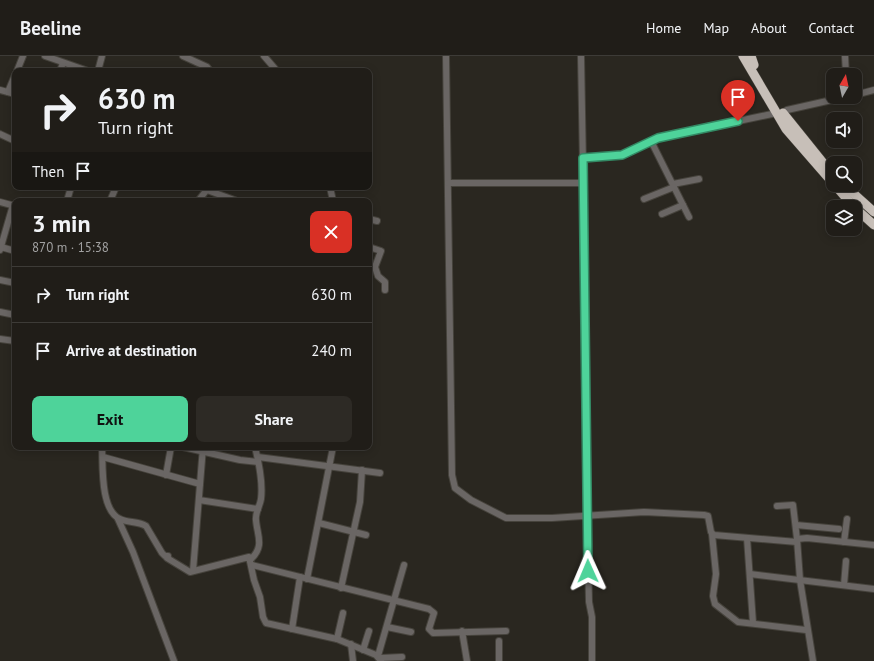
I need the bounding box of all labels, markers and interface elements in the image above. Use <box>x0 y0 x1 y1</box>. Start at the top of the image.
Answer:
text: Beeline <box>20 16 81 40</box>
text: Home <box>646 19 681 37</box>
text: Map <box>703 19 729 37</box>
text: About <box>751 19 787 37</box>
text: Contact <box>809 19 854 37</box>
north arrow <box>826 68 862 104</box>
map controls <box>826 68 862 236</box>
text: 630 m <box>98 80 175 117</box>
pin <box>721 80 755 121</box>
icon: right <box>32 84 84 136</box>
icon: arrive <box>727 86 749 108</box>
button: sound <box>826 112 862 148</box>
text: Turn right <box>98 116 173 139</box>
button: search <box>826 156 862 192</box>
icon: arrive <box>72 160 94 182</box>
text: Then <box>32 162 64 181</box>
button: layers <box>826 200 862 236</box>
text: 3 min <box>32 208 91 239</box>
button: close <box>310 211 352 253</box>
text: 870 m · 15:38 <box>32 239 109 256</box>
icon: right <box>32 284 54 306</box>
text: Turn right <box>66 285 129 304</box>
text: 630 m <box>311 285 352 304</box>
icon: arrive <box>32 340 54 362</box>
text: Arrive at destination <box>66 341 197 360</box>
text: 240 m <box>311 341 352 360</box>
button: Exit <box>32 396 188 442</box>
button: Share <box>196 396 352 442</box>
position arrow <box>567 550 609 592</box>

